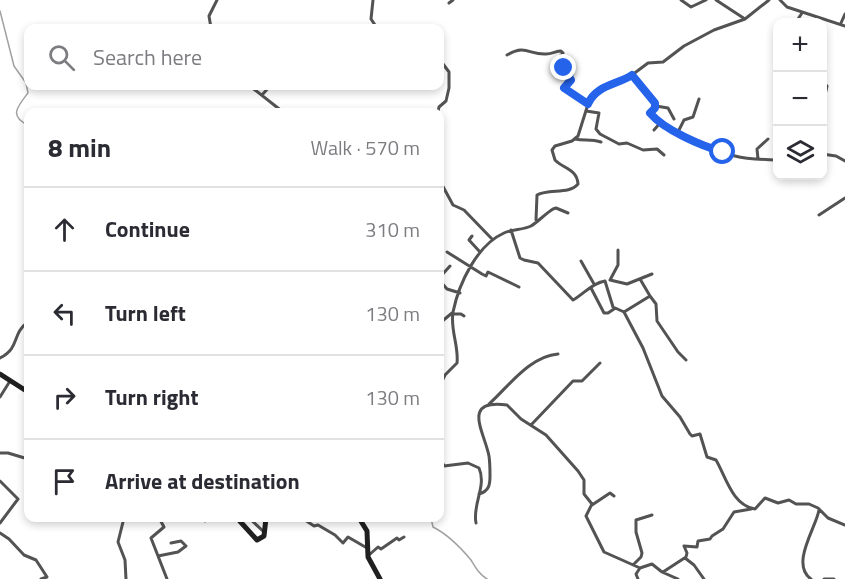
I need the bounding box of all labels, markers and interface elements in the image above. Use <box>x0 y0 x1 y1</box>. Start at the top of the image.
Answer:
map controls <box>773 18 827 180</box>
button: + <box>773 18 827 72</box>
search box <box>24 24 444 90</box>
text: Search here <box>93 40 202 74</box>
icon: search <box>45 41 78 74</box>
route end <box>550 54 576 80</box>
button: − <box>773 72 827 126</box>
button: layers <box>773 126 827 180</box>
text: 8 min <box>48 128 111 167</box>
text: Walk · 570 m <box>311 132 420 163</box>
route start <box>709 138 735 164</box>
text: Continue <box>105 212 190 246</box>
icon: ahead <box>48 213 81 246</box>
text: 310 m <box>365 214 420 245</box>
text: Turn left <box>105 296 186 330</box>
icon: left <box>48 297 81 330</box>
text: 130 m <box>365 298 420 329</box>
text: Turn right <box>105 380 199 414</box>
icon: right <box>48 381 81 414</box>
text: 130 m <box>365 382 420 413</box>
text: Arrive at destination <box>105 464 300 498</box>
icon: arrive <box>48 465 81 498</box>

